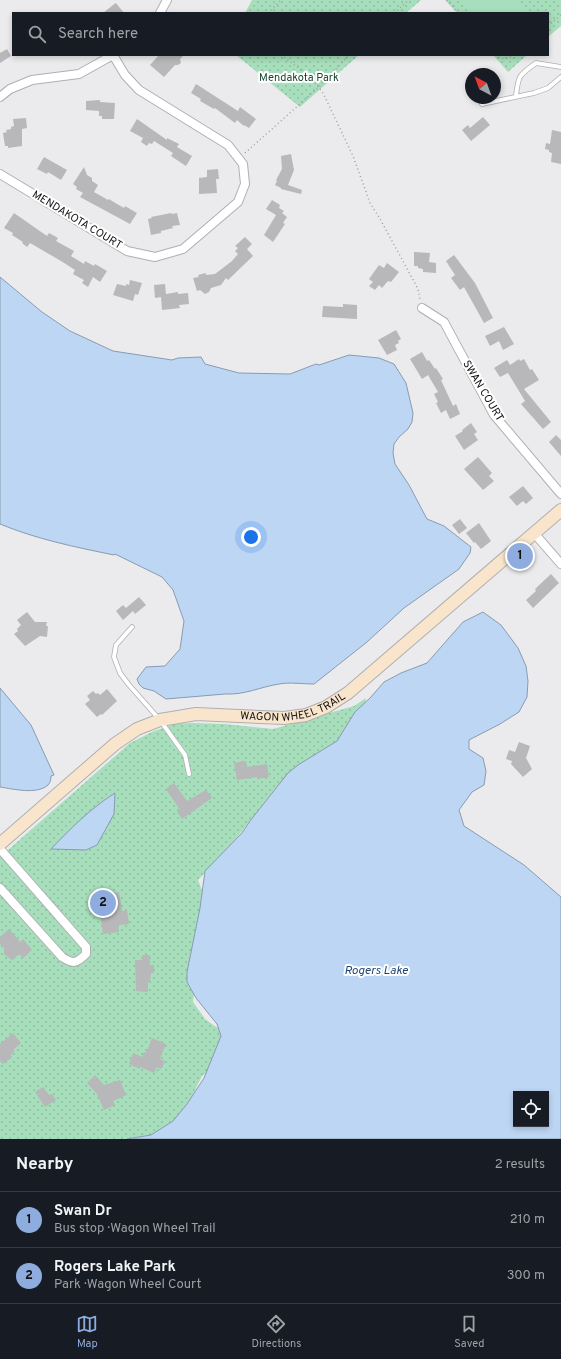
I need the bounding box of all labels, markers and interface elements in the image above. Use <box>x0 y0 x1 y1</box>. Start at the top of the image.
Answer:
search box <box>12 12 549 56</box>
icon: search <box>26 23 48 45</box>
text: Search here <box>58 25 138 44</box>
north arrow <box>465 68 501 104</box>
park label: Mendakota Park <box>259 71 339 85</box>
street label: MENDAKOTA COURT <box>29 188 125 252</box>
street label: SWAN COURT <box>459 358 507 424</box>
your location <box>241 527 261 547</box>
pin: 1 <box>507 541 533 571</box>
street label: WAGON WHEEL TRAIL <box>240 689 348 725</box>
pin: 2 <box>90 888 116 918</box>
water label: Rogers Lake <box>344 963 409 979</box>
map controls <box>513 1091 549 1127</box>
button: locate <box>513 1091 549 1127</box>
text: Nearby <box>16 1154 73 1176</box>
text: 2 results <box>495 1157 545 1173</box>
text: Swan Dr <box>54 1202 112 1221</box>
text: 1 <box>26 1212 32 1228</box>
text: 210 m <box>510 1212 545 1228</box>
text: Bus stop · Wagon Wheel Trail <box>54 1221 216 1237</box>
text: Rogers Lake Park <box>54 1258 176 1277</box>
text: 2 <box>25 1268 33 1284</box>
text: 300 m <box>507 1268 545 1284</box>
text: Park · Wagon Wheel Court <box>54 1277 201 1293</box>
tab: Map <box>76 1313 98 1351</box>
tab: Directions <box>251 1313 301 1351</box>
tab: Saved <box>454 1313 485 1351</box>

